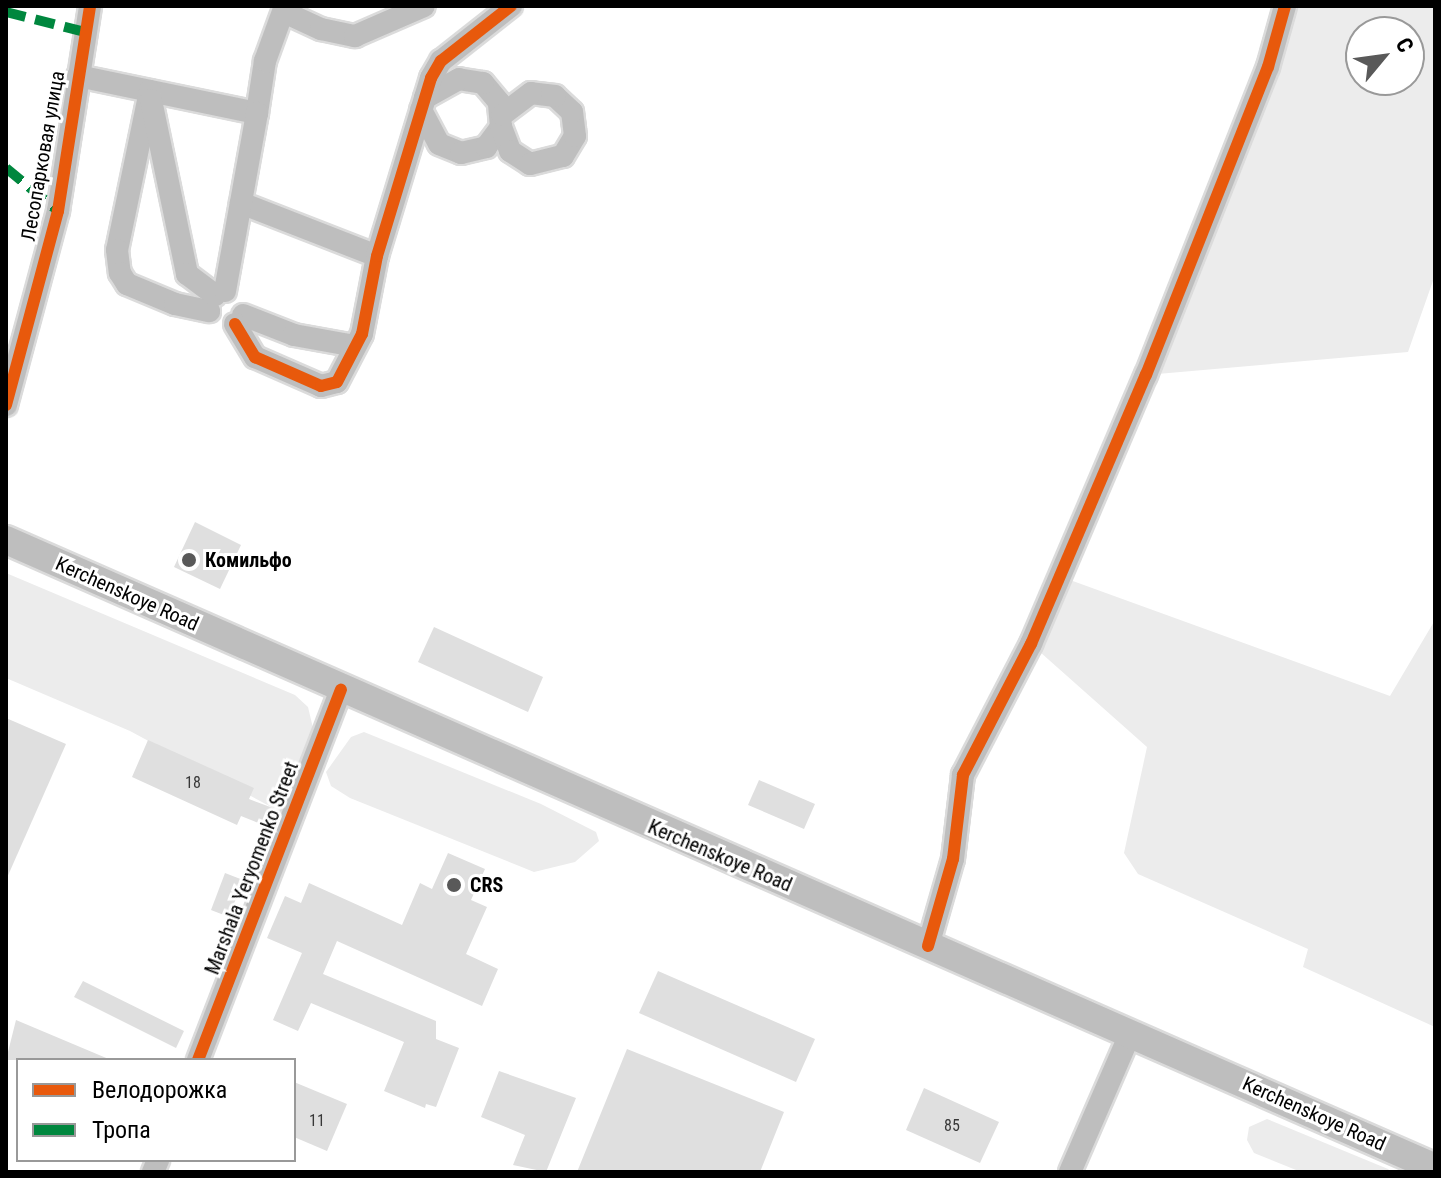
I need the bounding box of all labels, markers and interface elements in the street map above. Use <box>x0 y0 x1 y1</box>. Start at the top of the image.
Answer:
north arrow <box>1345 16 1425 96</box>
text: С <box>1391 34 1419 57</box>
street label: Лесопарковая улица <box>16 69 70 243</box>
place label: Комильфо <box>205 548 292 572</box>
marker: Комильфо <box>180 551 198 569</box>
street label: Kerchenskoye Road <box>52 552 202 636</box>
street label: Marshala Yeryomenko Street <box>200 758 304 978</box>
house number: 18 <box>185 773 201 793</box>
street label: Kerchenskoye Road <box>644 815 796 897</box>
place label: CRS <box>470 873 503 897</box>
marker: CRS <box>445 876 463 894</box>
legend <box>16 1058 296 1162</box>
street label: Kerchenskoye Road <box>1239 1072 1389 1156</box>
text: Велодорожка <box>92 1076 227 1104</box>
house number: 11 <box>309 1111 325 1131</box>
text: Тропа <box>92 1116 151 1144</box>
house number: 85 <box>944 1116 960 1136</box>

